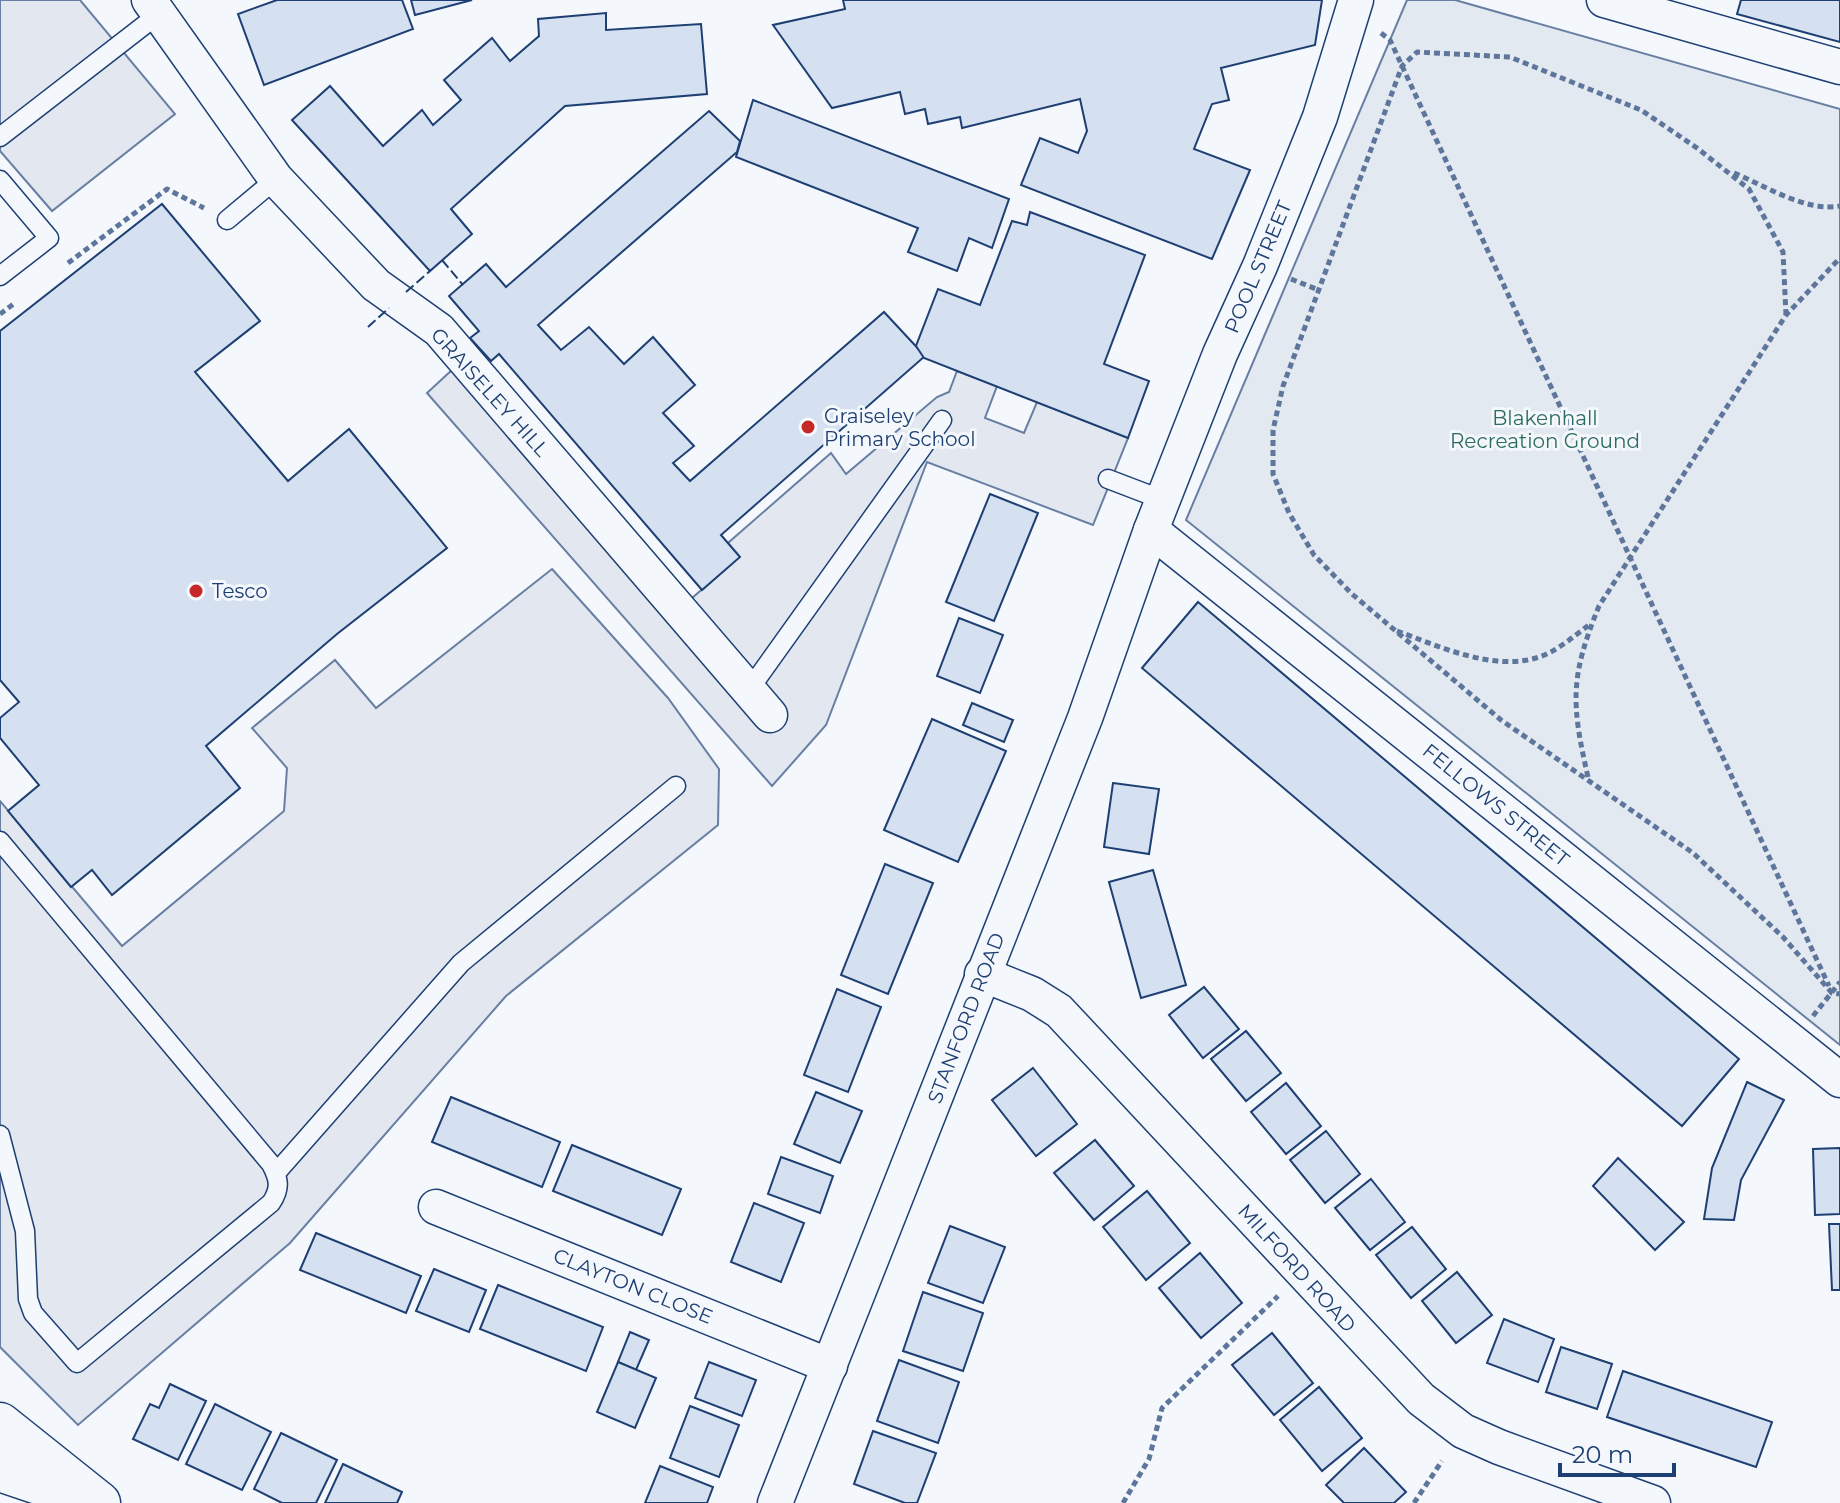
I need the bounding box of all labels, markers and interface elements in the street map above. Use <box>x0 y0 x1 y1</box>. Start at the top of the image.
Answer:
street label: POOL STREET <box>1219 197 1297 337</box>
street label: GRAISELEY HILL <box>426 323 554 461</box>
place label: Graiseley Primary School <box>824 404 976 451</box>
park label: Blakenhall Recreation Ground <box>1450 406 1640 453</box>
marker: Graiseley Primary School <box>799 418 817 436</box>
place label: Tesco <box>212 579 268 603</box>
marker: Tesco <box>187 582 205 600</box>
street label: FELLOWS STREET <box>1418 739 1574 872</box>
street label: STANFORD ROAD <box>922 929 1010 1107</box>
street label: MILFORD ROAD <box>1233 1199 1361 1337</box>
street label: CLAYTON CLOSE <box>550 1243 716 1329</box>
scale bar <box>1560 1427 1674 1477</box>
text: 20 m <box>1572 1440 1633 1469</box>

